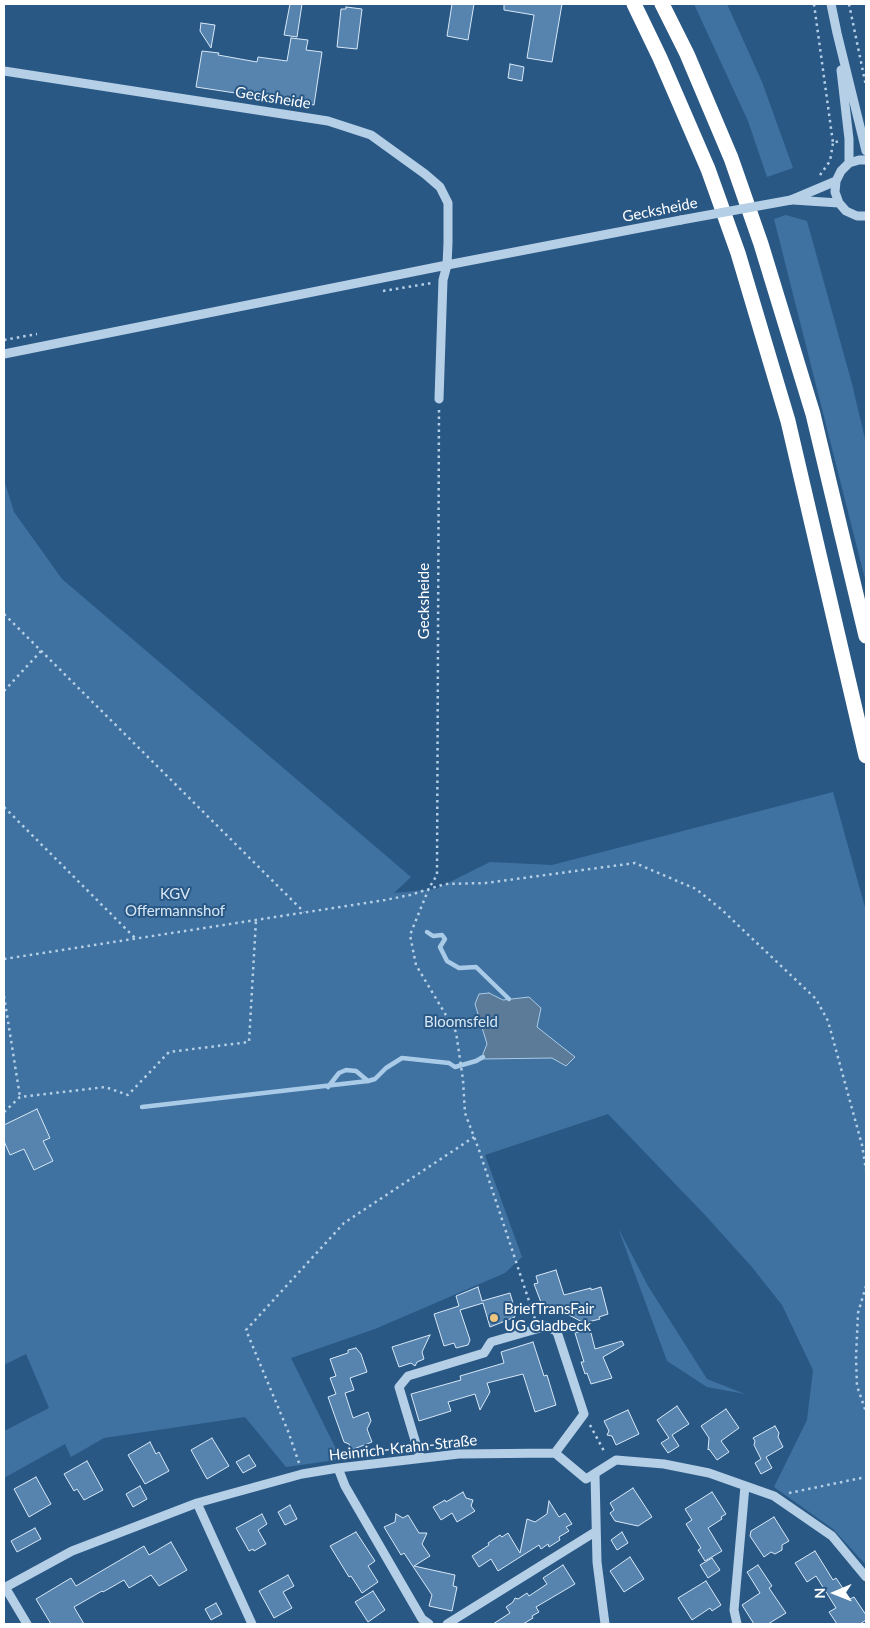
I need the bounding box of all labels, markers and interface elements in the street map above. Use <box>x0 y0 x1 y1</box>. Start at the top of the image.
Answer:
street label: Gecksheide <box>234 83 312 113</box>
street label: Gecksheide <box>621 194 699 226</box>
street label: Gecksheide <box>415 563 433 639</box>
park label: KGV Offermannshof <box>125 885 225 920</box>
park label: Bloomsfeld <box>424 1013 498 1031</box>
place label: BriefTransFair UG Gladbeck <box>504 1300 594 1335</box>
marker: BriefTransFair UG Gladbeck <box>488 1312 500 1324</box>
street label: Heinrich-Krahn-Straße <box>328 1431 478 1465</box>
north arrow <box>810 1568 860 1618</box>
text: N <box>811 1588 828 1599</box>

